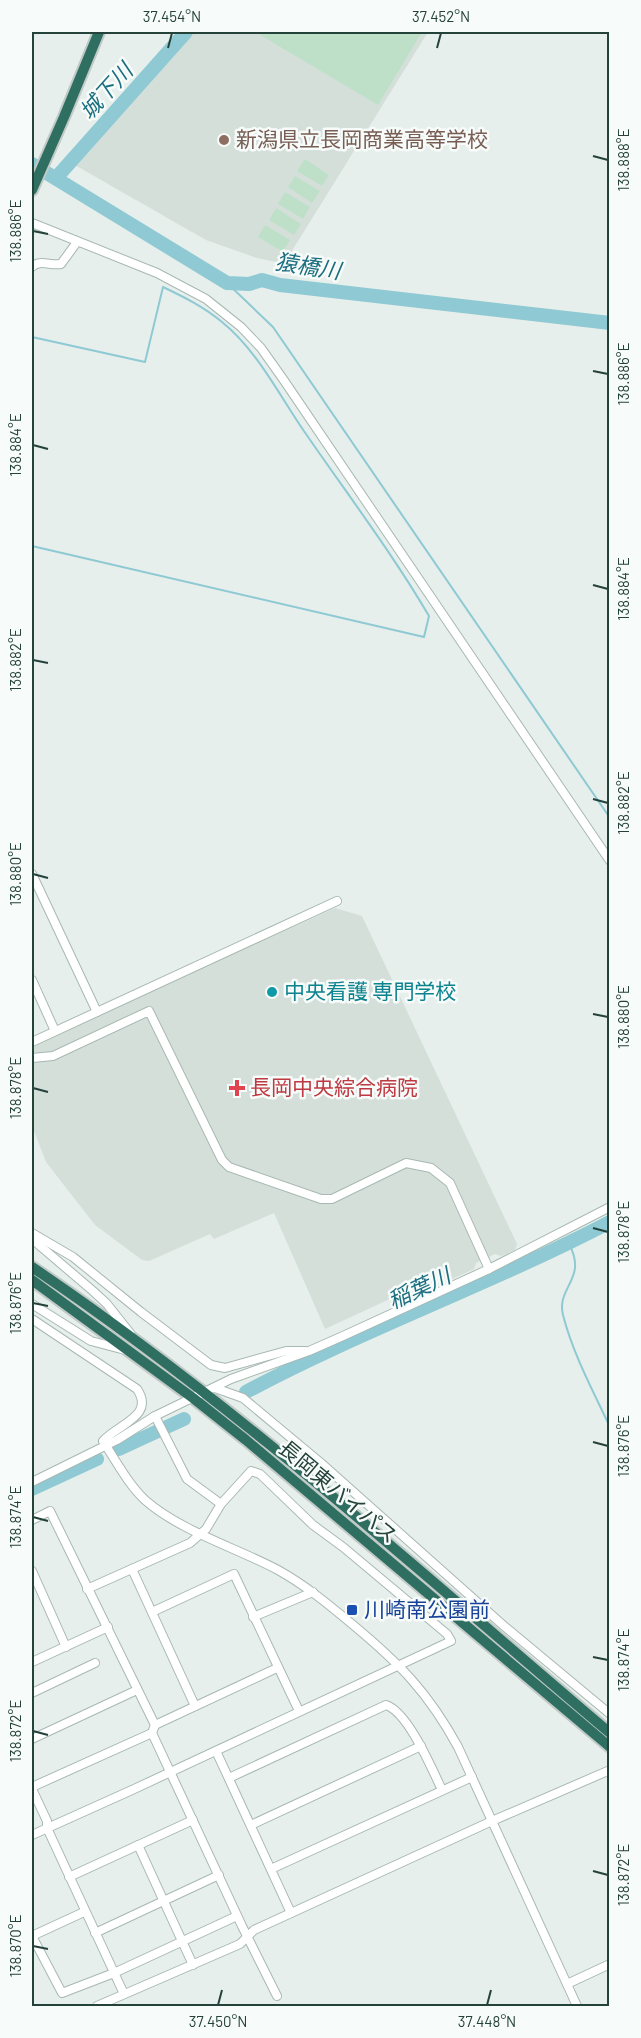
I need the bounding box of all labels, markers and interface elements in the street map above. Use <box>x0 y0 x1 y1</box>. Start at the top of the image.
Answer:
text: 37.454°N <box>143 7 201 25</box>
text: 37.452°N <box>412 7 470 25</box>
water label: 城下川 <box>74 56 138 124</box>
place label: 新潟県立長岡商業高等学校 <box>236 126 488 151</box>
text: 138.888°E <box>614 128 632 192</box>
marker: 新潟県立長岡商業高等学校 <box>217 133 231 147</box>
text: 138.886°E <box>6 199 24 263</box>
water label: 猿橋川 <box>274 247 345 283</box>
text: 138.886°E <box>614 342 632 406</box>
text: 138.884°E <box>6 413 24 477</box>
text: 138.884°E <box>614 557 632 621</box>
text: 138.882°E <box>6 628 24 692</box>
text: 138.882°E <box>614 771 632 835</box>
text: 138.880°E <box>6 842 24 906</box>
place label: 中央看護 専門学校 <box>284 978 456 1003</box>
marker: 中央看護 専門学校 <box>265 985 279 999</box>
text: 138.880°E <box>614 985 632 1049</box>
text: 138.878°E <box>6 1057 24 1119</box>
place label: 長岡中央綜合病院 <box>250 1074 418 1099</box>
marker: 長岡中央綜合病院 <box>228 1079 246 1097</box>
text: 138.878°E <box>614 1201 632 1263</box>
water label: 稲葉川 <box>383 1261 456 1313</box>
text: 138.876°E <box>6 1272 24 1334</box>
text: 138.876°E <box>614 1415 632 1477</box>
street label: 長岡東バイパス <box>275 1434 403 1548</box>
text: 138.874°E <box>6 1486 24 1548</box>
place label: 川崎南公園前 <box>364 1596 490 1621</box>
marker: 川崎南公園前 <box>345 1603 359 1617</box>
text: 138.874°E <box>614 1629 632 1691</box>
text: 138.872°E <box>6 1700 24 1762</box>
text: 138.872°E <box>614 1844 632 1906</box>
text: 138.870°E <box>6 1914 24 1978</box>
text: 37.450°N <box>189 2012 247 2030</box>
text: 37.448°N <box>458 2012 516 2030</box>

